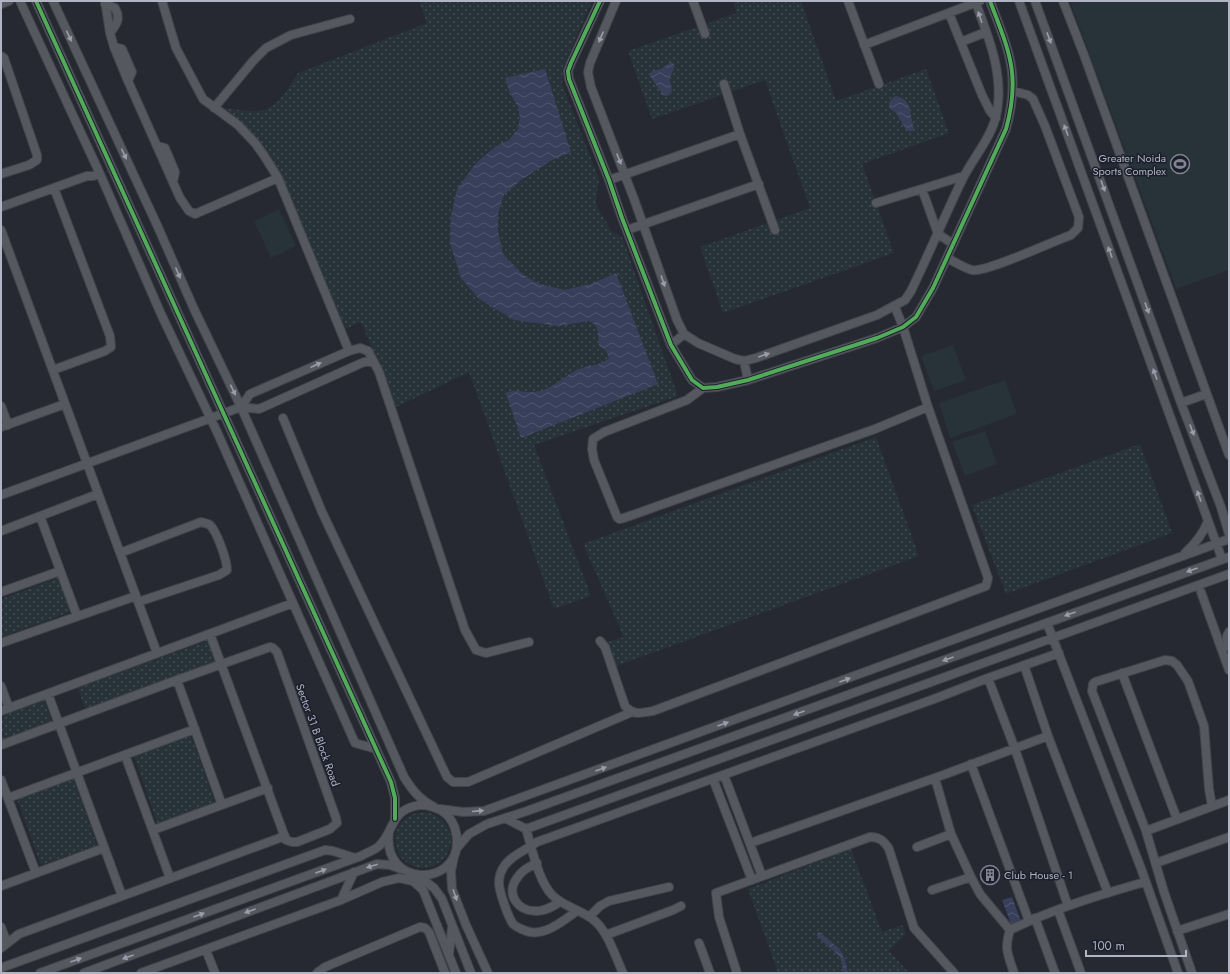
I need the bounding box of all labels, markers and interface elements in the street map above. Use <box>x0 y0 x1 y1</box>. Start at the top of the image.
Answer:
one-way arrow <box>977 10 983 22</box>
one-way arrow <box>66 31 72 42</box>
one-way arrow <box>598 31 604 42</box>
one-way arrow <box>1046 32 1052 44</box>
one-way arrow <box>1063 123 1069 135</box>
one-way arrow <box>121 149 127 160</box>
place label: Greater Noida Sports Complex <box>1093 150 1166 179</box>
one-way arrow <box>616 153 622 165</box>
sports icon: Greater Noida Sports Complex <box>1169 153 1191 175</box>
one-way arrow <box>1100 181 1106 193</box>
one-way arrow <box>1107 245 1113 257</box>
one-way arrow <box>175 267 181 278</box>
one-way arrow <box>660 275 666 287</box>
one-way arrow <box>1144 303 1150 315</box>
one-way arrow <box>758 352 770 358</box>
one-way arrow <box>310 362 322 368</box>
one-way arrow <box>1151 368 1157 380</box>
one-way arrow <box>230 385 236 396</box>
one-way arrow <box>1189 425 1195 437</box>
one-way arrow <box>1196 490 1202 502</box>
one-way arrow <box>1186 567 1198 573</box>
one-way arrow <box>1064 612 1076 618</box>
one-way arrow <box>942 656 954 662</box>
one-way arrow <box>840 676 852 682</box>
street label: Sector 31 B Block Road <box>292 681 344 789</box>
one-way arrow <box>793 710 805 716</box>
one-way arrow <box>718 721 730 727</box>
one-way arrow <box>595 766 607 772</box>
one-way arrow <box>472 808 484 815</box>
one-way arrow <box>365 863 377 869</box>
building icon: Club House - 1 <box>979 864 1001 886</box>
one-way arrow <box>315 867 327 873</box>
place label: Club House - 1 <box>1004 867 1073 883</box>
one-way arrow <box>452 889 458 901</box>
one-way arrow <box>243 909 255 915</box>
one-way arrow <box>193 912 205 918</box>
scale bar <box>1086 932 1186 958</box>
text: 100 m <box>1092 937 1125 955</box>
one-way arrow <box>122 954 134 960</box>
one-way arrow <box>71 956 83 962</box>

